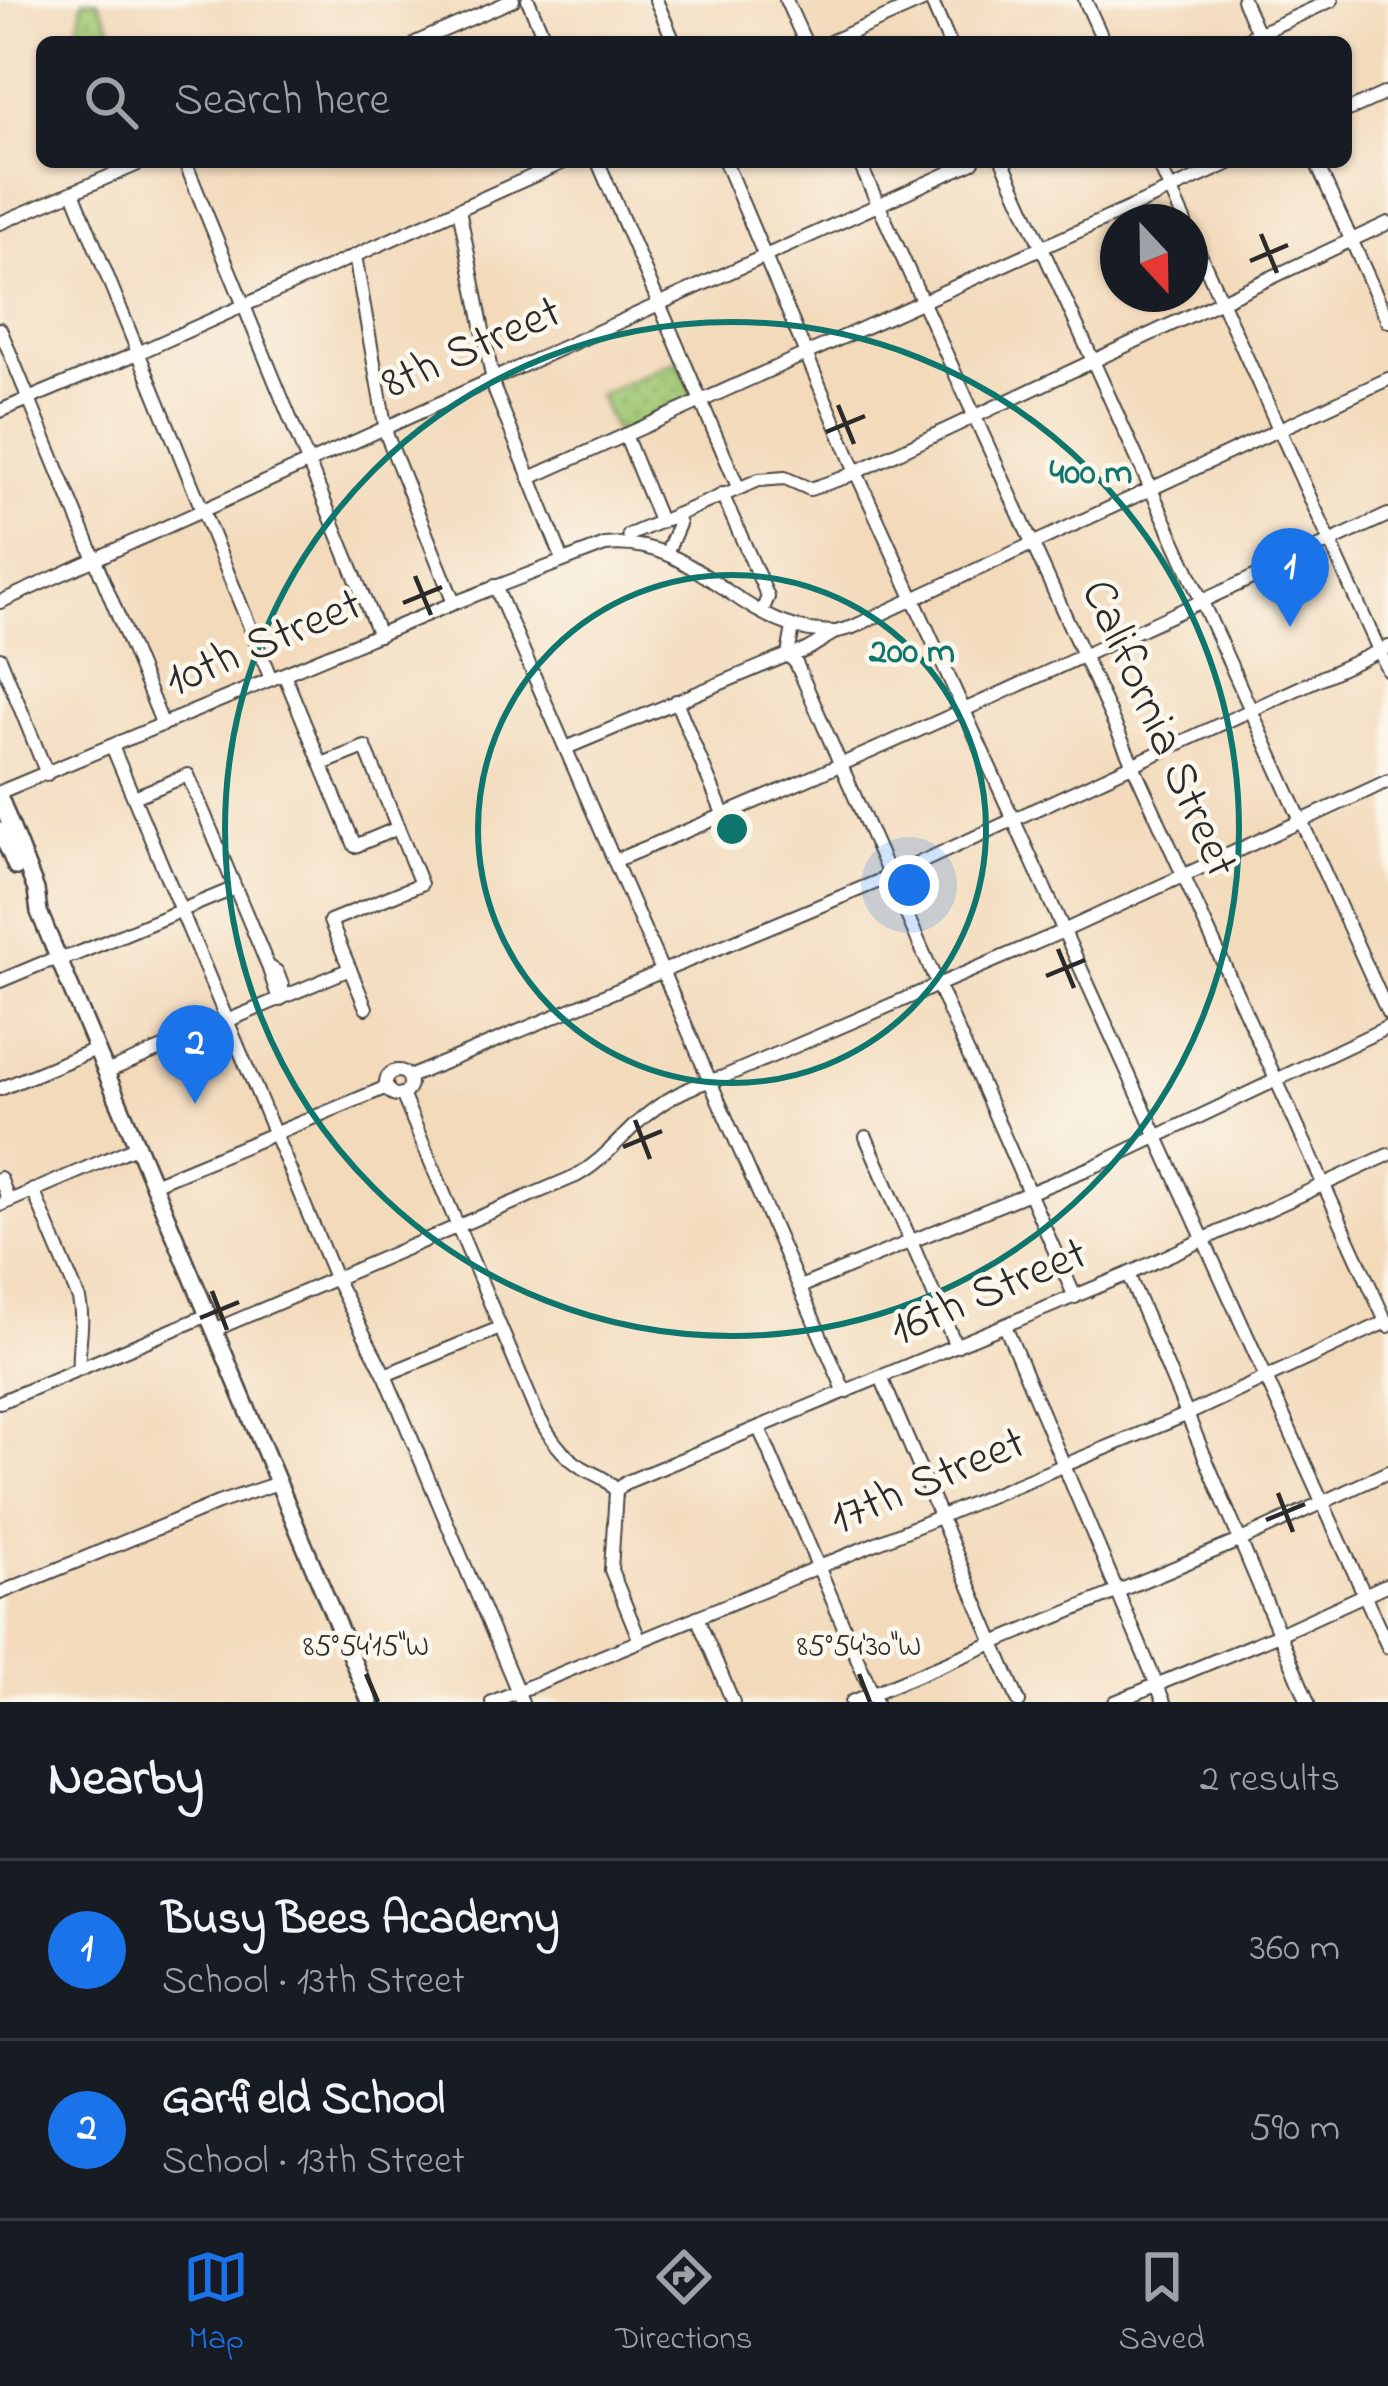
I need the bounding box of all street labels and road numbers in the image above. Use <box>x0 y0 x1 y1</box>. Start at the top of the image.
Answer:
street label: 8th Street <box>371 278 573 420</box>
street label: California Street <box>1061 569 1255 889</box>
street label: 10th Street <box>155 571 373 717</box>
street label: 16th Street <box>879 1220 1099 1366</box>
street label: 17th Street <box>819 1409 1037 1555</box>

